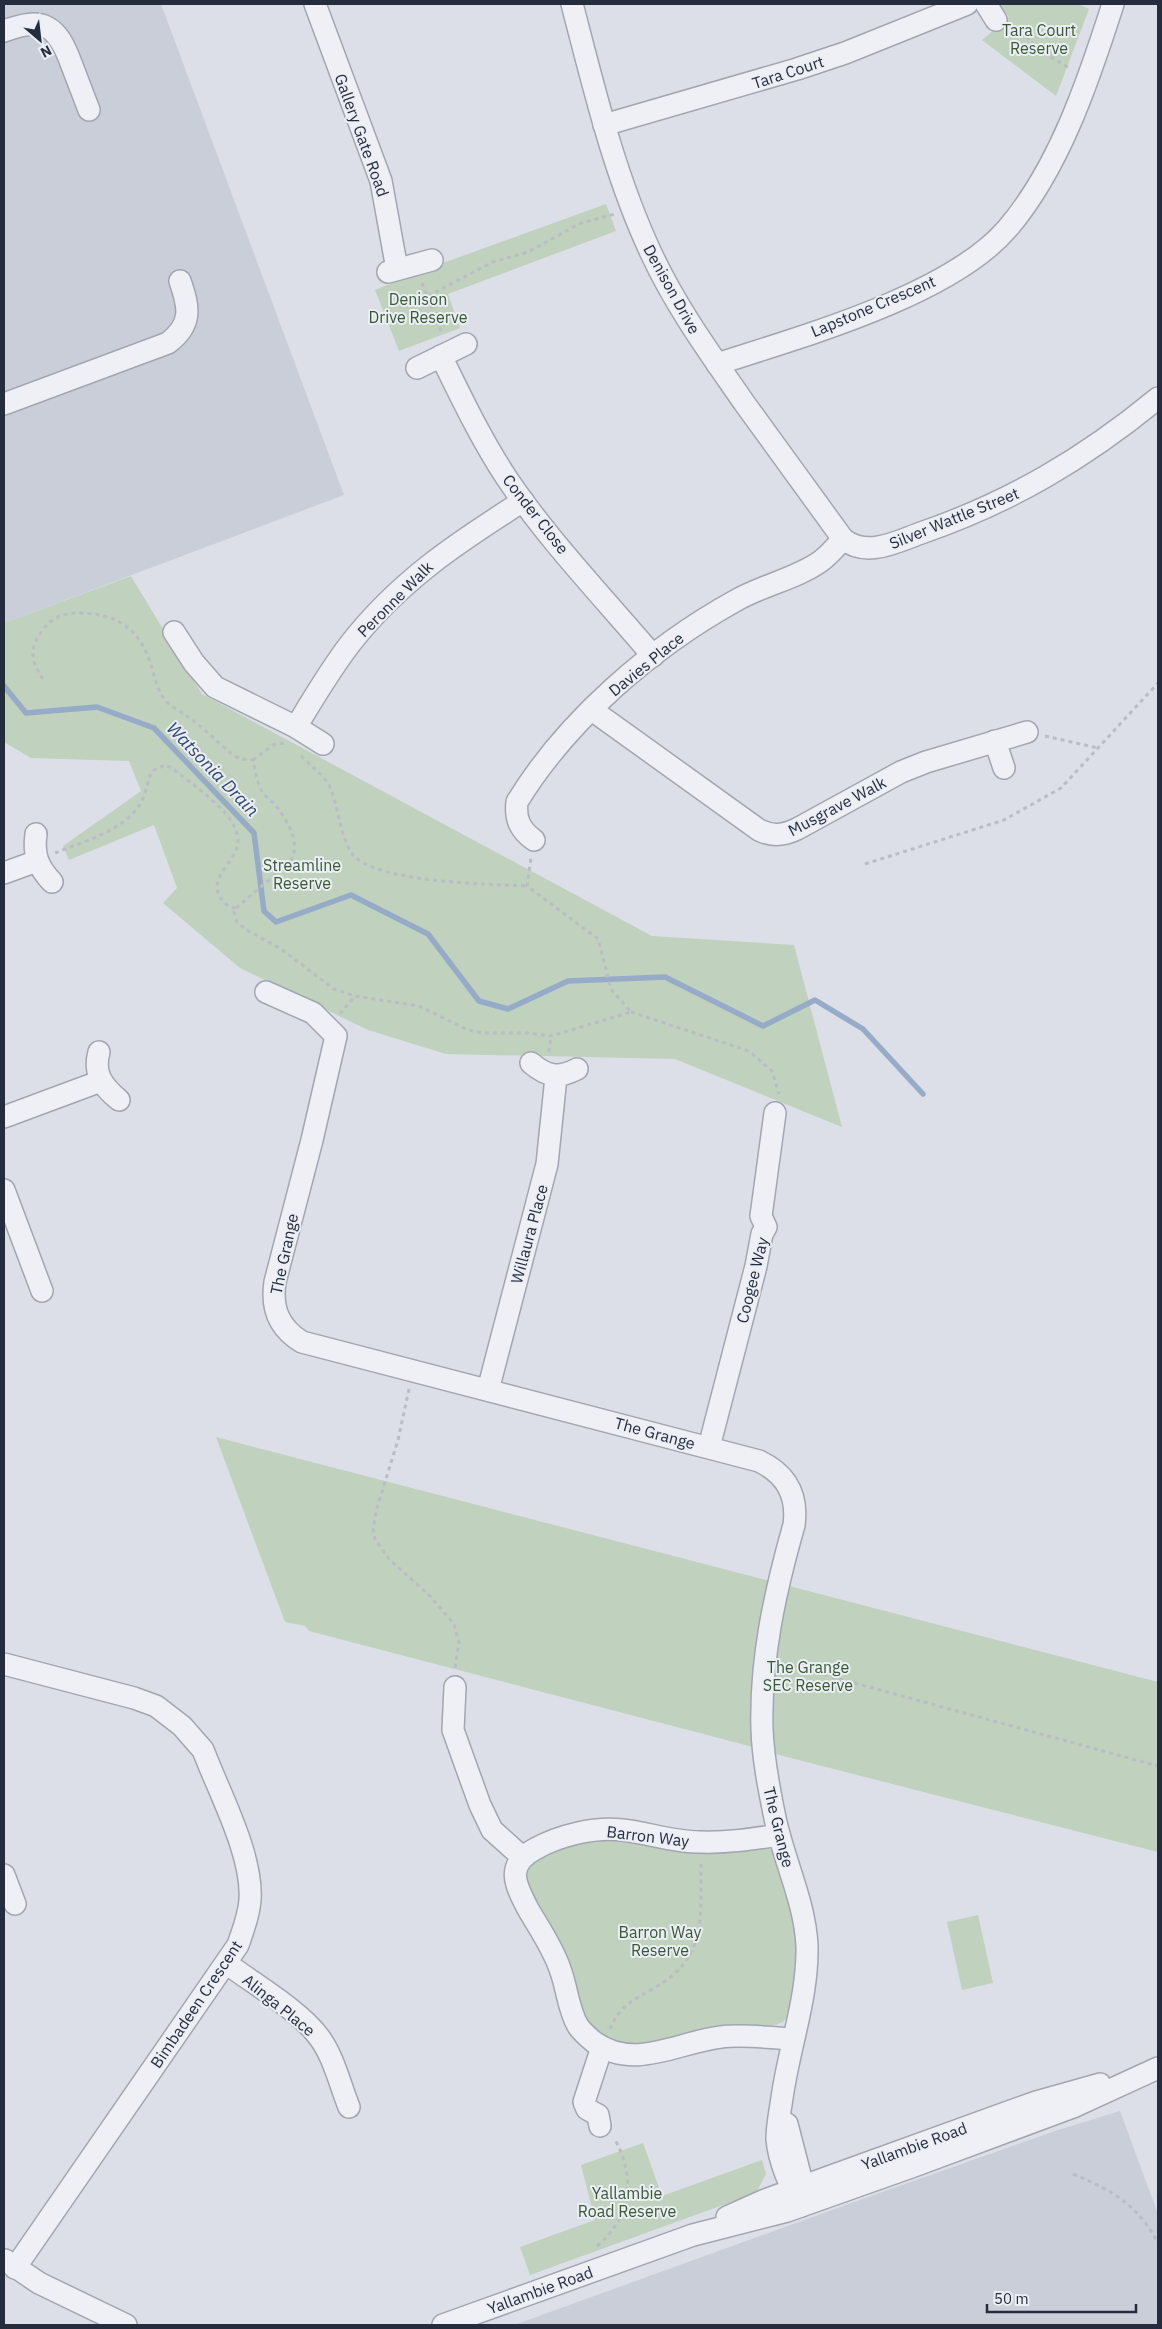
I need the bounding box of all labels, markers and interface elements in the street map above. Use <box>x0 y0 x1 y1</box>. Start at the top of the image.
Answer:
north arrow <box>15 15 65 65</box>
park label: Tara Court Reserve <box>1002 20 1076 58</box>
text: N <box>37 41 55 62</box>
street label: Tara Court <box>750 51 826 93</box>
street label: Gallery Gate Road <box>330 71 394 199</box>
street label: Denison Drive <box>639 241 705 337</box>
street label: Lapstone Crescent <box>808 271 938 341</box>
park label: Denison Drive Reserve <box>369 289 468 327</box>
street label: Conder Close <box>499 470 573 558</box>
street label: Silver Wattle Street <box>886 483 1022 553</box>
street label: Peronne Walk <box>353 557 437 641</box>
street label: Davies Place <box>604 628 688 700</box>
water label: Watsonia Drain <box>162 717 264 821</box>
street label: Musgrave Walk <box>785 772 890 840</box>
park label: Streamline Reserve <box>263 855 341 893</box>
street label: Willaura Place <box>506 1182 552 1286</box>
street label: The Grange <box>266 1211 302 1296</box>
street label: Coogee Way <box>732 1235 772 1325</box>
street label: The Grange <box>613 1413 698 1453</box>
park label: The Grange SEC Reserve <box>763 1657 853 1695</box>
street label: The Grange <box>759 1785 799 1870</box>
street label: Barron Way <box>606 1821 690 1851</box>
park label: Barron Way Reserve <box>618 1922 702 1960</box>
street label: Bimbadeen Crescent <box>146 1936 246 2072</box>
street label: Alinga Place <box>239 1970 320 2041</box>
street label: Yallambie Road <box>858 2118 970 2174</box>
park label: Yallambie Road Reserve <box>578 2183 676 2221</box>
street label: Yallambie Road <box>484 2262 596 2318</box>
scale bar <box>987 2282 1136 2314</box>
text: 50 m <box>994 2289 1029 2308</box>

